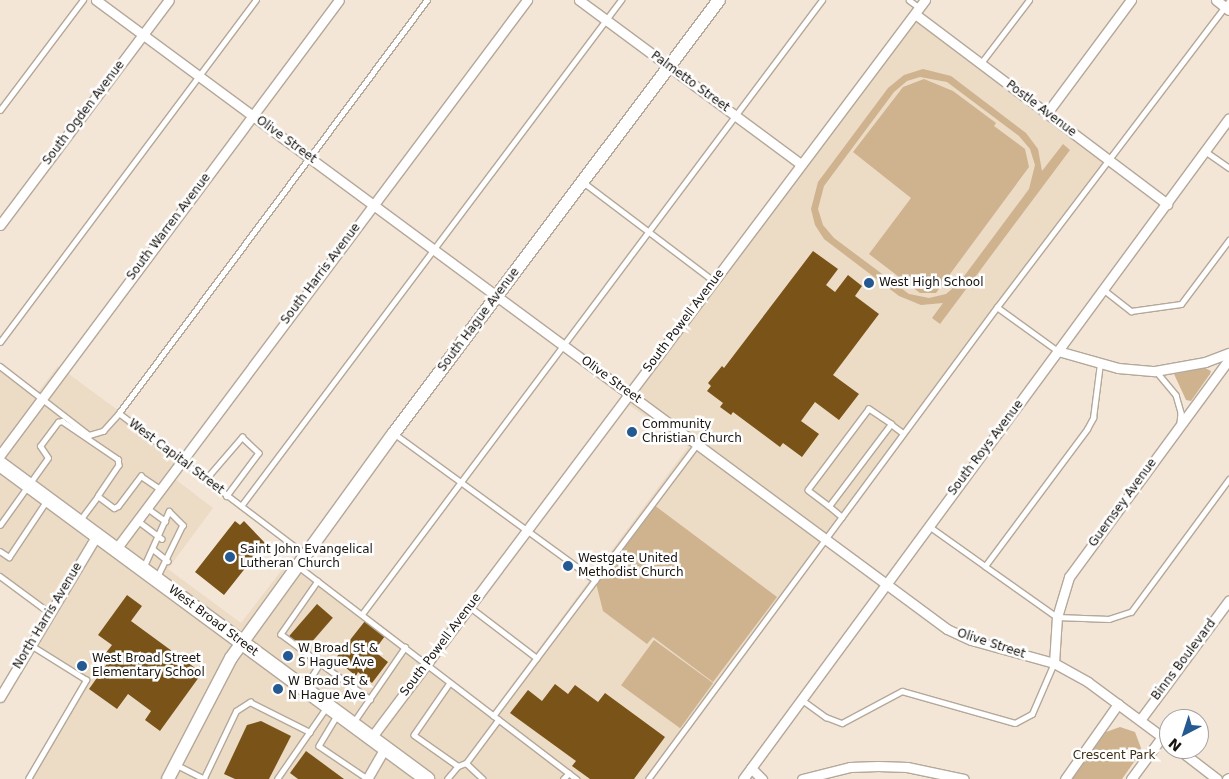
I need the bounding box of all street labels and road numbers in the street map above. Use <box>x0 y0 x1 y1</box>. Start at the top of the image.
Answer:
street label: Palmetto Street <box>648 49 732 115</box>
street label: South Ogden Avenue <box>40 58 128 168</box>
street label: Postle Avenue <box>1003 78 1079 140</box>
street label: Olive Street <box>253 113 319 167</box>
street label: South Warren Avenue <box>124 171 214 283</box>
street label: South Harris Avenue <box>278 221 364 327</box>
street label: South Hague Avenue <box>435 265 523 375</box>
street label: South Powell Avenue <box>641 267 727 375</box>
street label: Olive Street <box>578 353 644 407</box>
street label: South Roys Avenue <box>945 398 1027 498</box>
street label: West Capital Street <box>125 416 227 498</box>
street label: Guernsey Avenue <box>1086 456 1160 550</box>
street label: North Harris Avenue <box>11 560 85 672</box>
street label: West Broad Street <box>165 583 261 659</box>
street label: South Powell Avenue <box>398 591 484 699</box>
street label: Binns Boulevard <box>1149 617 1219 703</box>
street label: Olive Street <box>955 626 1027 662</box>

